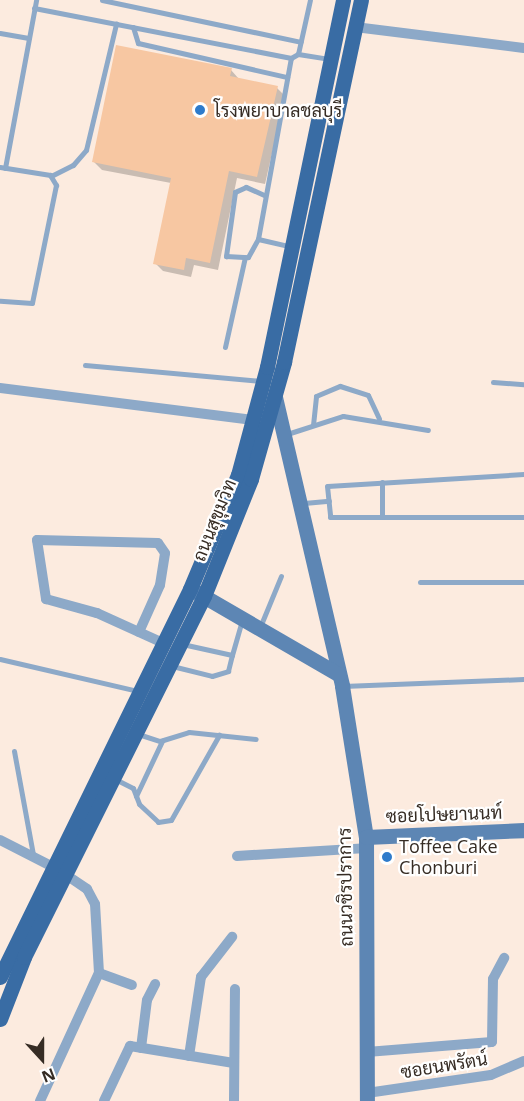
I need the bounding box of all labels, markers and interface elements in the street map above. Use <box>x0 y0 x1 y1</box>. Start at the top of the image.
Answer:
place label: โรงพยาบาลชลบุรี <box>214 99 342 121</box>
marker: โรงพยาบาลชลบุรี <box>191 101 209 119</box>
street label: ถนนสุขุมวิท <box>188 476 240 564</box>
street label: ซอยโปษยานนท์ <box>385 801 503 827</box>
street label: ถนนวชิรปราการ <box>333 827 357 947</box>
place label: Toffee Cake Chonburi <box>399 836 498 878</box>
marker: Toffee Cake Chonburi <box>380 850 394 864</box>
north arrow <box>12 1029 72 1089</box>
street label: ซอยนพรัตน์ <box>399 1047 489 1083</box>
text: N <box>38 1063 58 1088</box>

